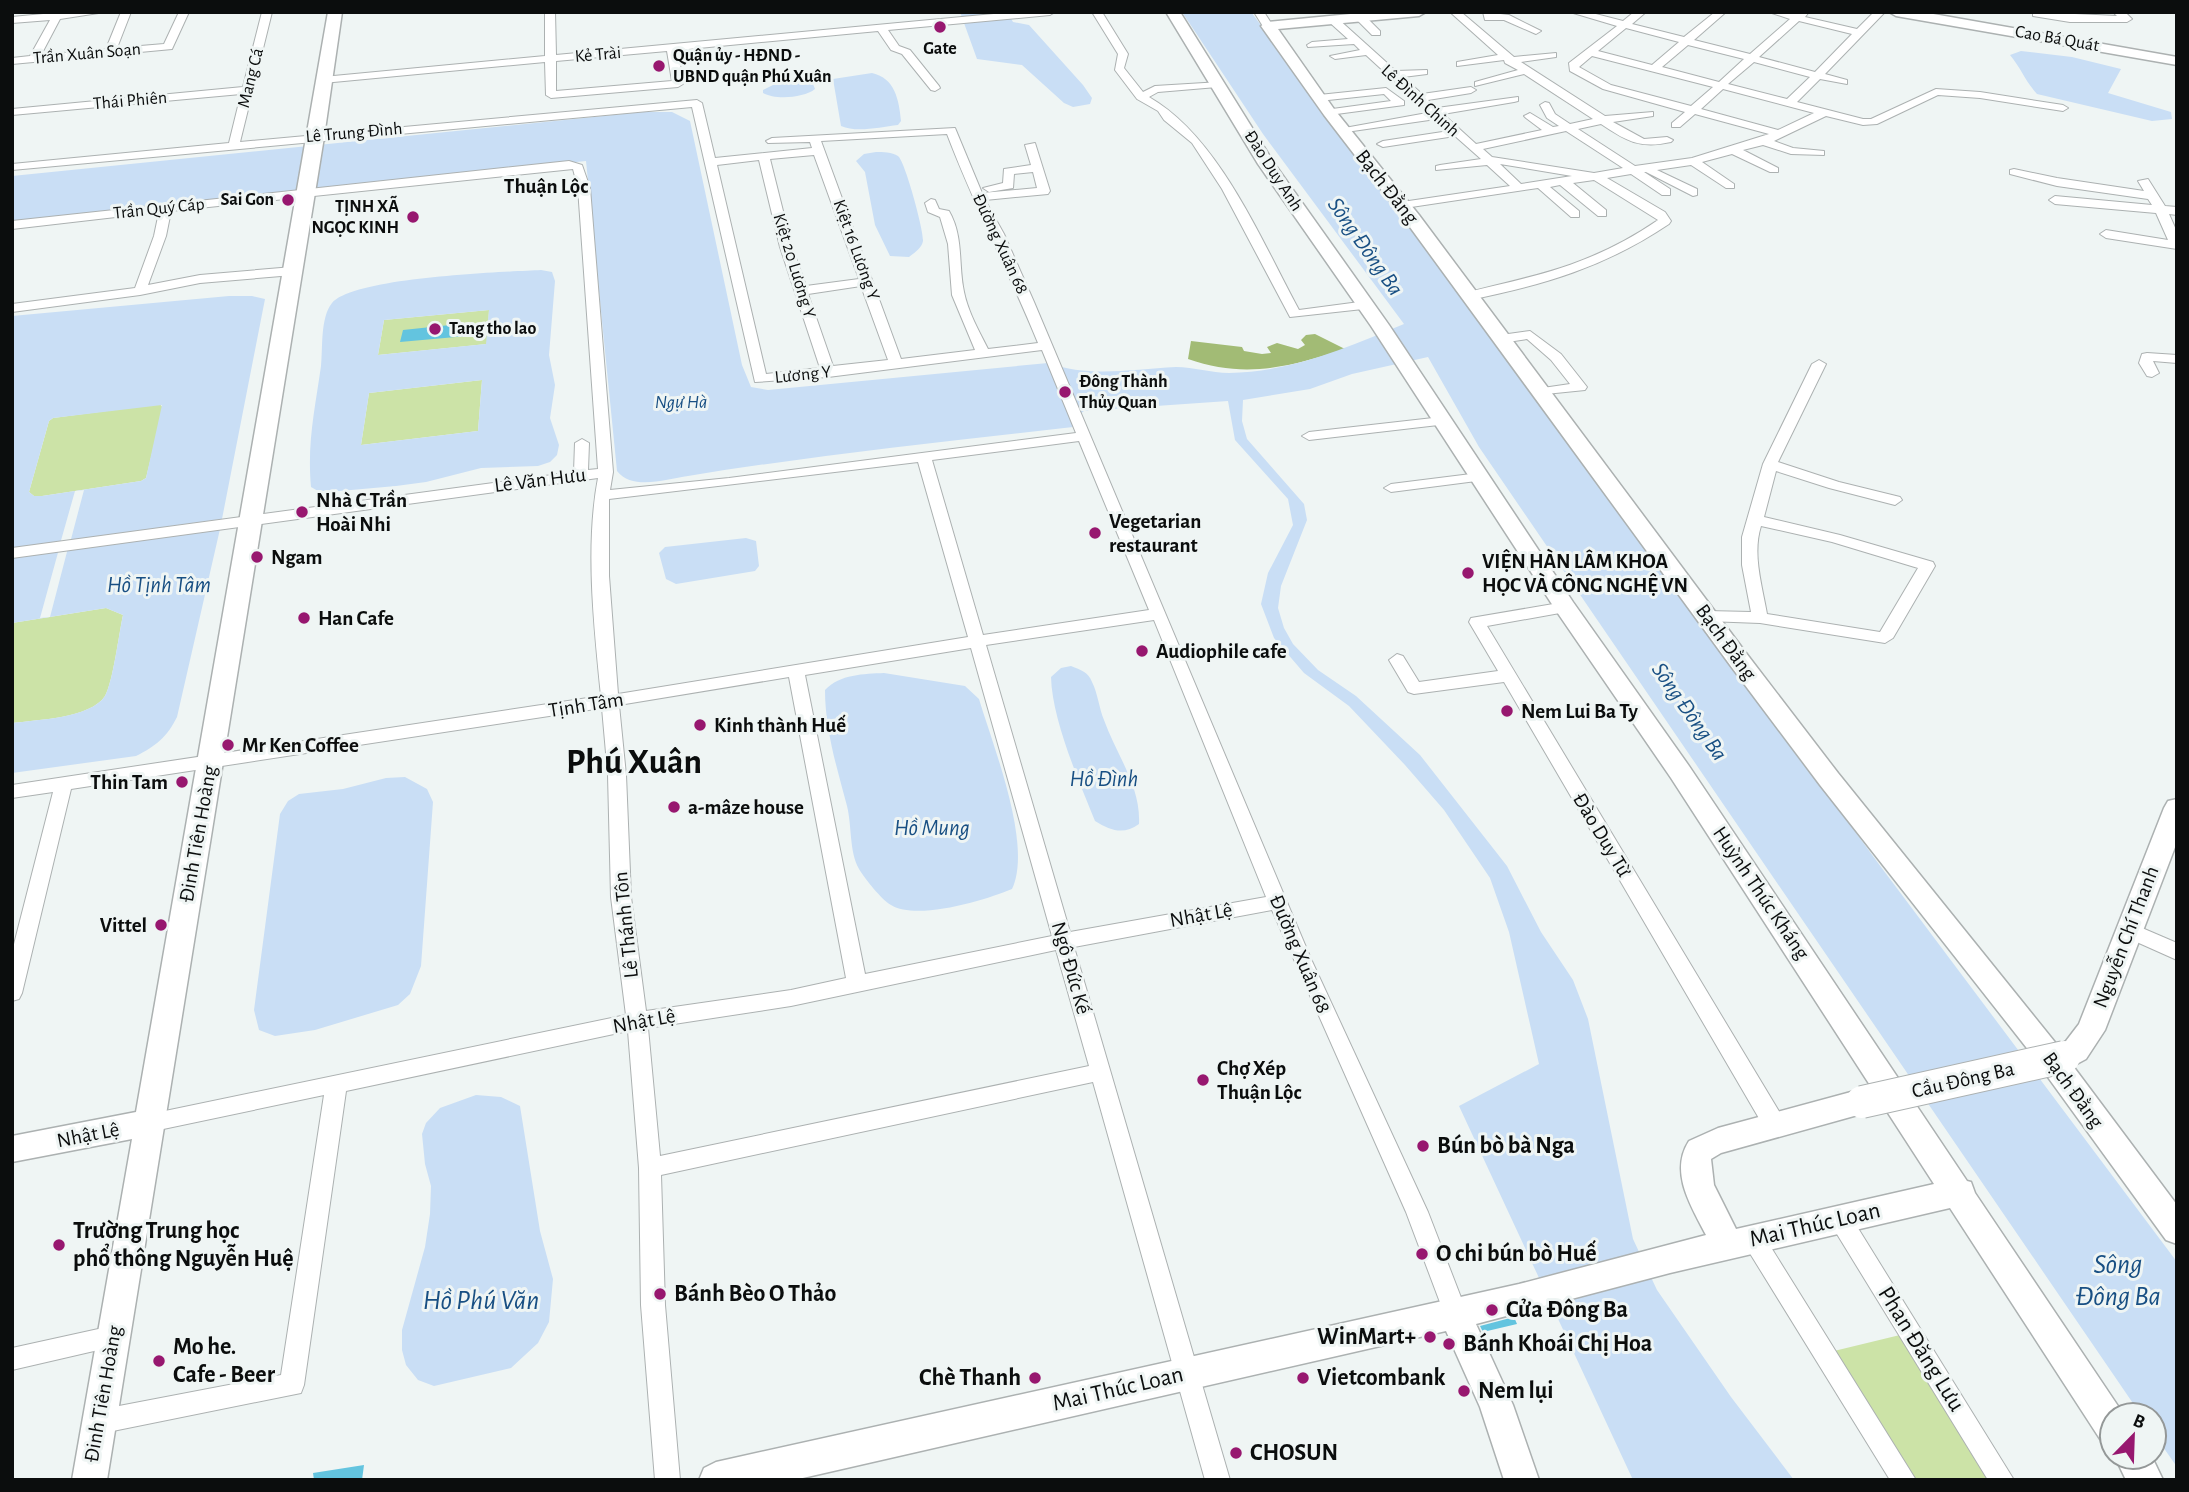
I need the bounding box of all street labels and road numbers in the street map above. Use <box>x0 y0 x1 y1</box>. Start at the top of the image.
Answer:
street label: Cao Bá Quát <box>2013 23 2101 55</box>
street label: Trần Xuân Soạn <box>32 39 142 68</box>
street label: Kẻ Trài <box>574 44 622 66</box>
street label: Mang Cá <box>235 46 267 110</box>
street label: Lê Đình Chinh <box>1377 61 1463 141</box>
street label: Thái Phiên <box>92 89 168 113</box>
street label: Lê Trung Đình <box>305 120 403 146</box>
street label: Đào Duy Anh <box>1240 127 1306 215</box>
street label: Bạch Đằng <box>1352 146 1423 229</box>
street label: Đường Xuân 68 <box>969 191 1031 297</box>
street label: Trần Quý Cáp <box>112 194 206 223</box>
street label: Kiệt 16 Lương Y <box>829 197 883 303</box>
street label: Kiệt 20 Lương Y <box>769 211 819 321</box>
street label: Lương Y <box>774 363 833 387</box>
street label: Lê Văn Hưu <box>493 464 587 496</box>
street label: Bạch Đằng <box>1692 600 1761 684</box>
street label: Tịnh Tâm <box>547 689 625 721</box>
street label: Đinh Tiên Hoàng <box>176 763 220 904</box>
street label: Đào Duy Từ <box>1569 789 1635 881</box>
street label: Huỳnh Thúc Kháng <box>1709 823 1814 964</box>
street label: Nguyễn Chí Thanh <box>2088 863 2163 1011</box>
street label: Lê Thánh Tôn <box>610 871 642 979</box>
street label: Đường Xuân 68 <box>1266 892 1334 1016</box>
street label: Nhật Lệ <box>1168 899 1234 931</box>
street label: Ngô Đức Kế <box>1048 919 1094 1017</box>
street label: Nhật Lệ <box>611 1005 677 1037</box>
street label: Bạch Đằng <box>2039 1048 2108 1132</box>
street label: Cầu Đông Ba <box>1910 1058 2017 1102</box>
street label: Nhật Lệ <box>55 1119 121 1151</box>
street label: Mai Thúc Loan <box>1747 1198 1883 1252</box>
street label: Phan Đăng Lưu <box>1873 1282 1969 1416</box>
street label: Đinh Tiên Hoàng <box>81 1323 125 1464</box>
street label: Mai Thúc Loan <box>1050 1362 1186 1416</box>

